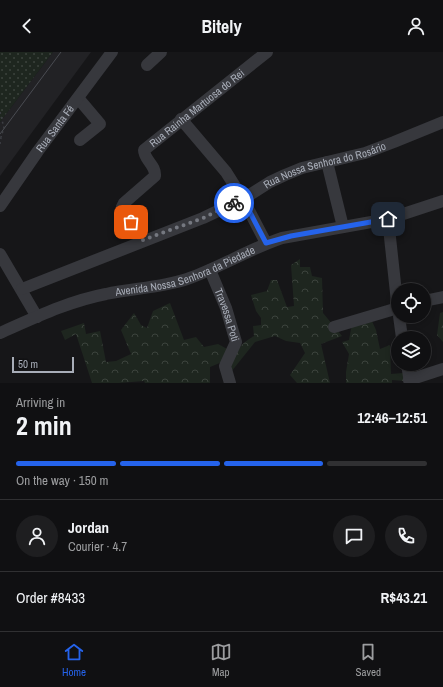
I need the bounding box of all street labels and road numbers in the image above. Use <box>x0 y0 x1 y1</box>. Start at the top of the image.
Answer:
street label: Rua Rainha Martuosa do Rei <box>146 66 247 150</box>
street label: Rua Santa Fé <box>33 102 77 155</box>
street label: Rua Nossa Senhora do Rosário <box>261 139 388 191</box>
street label: Avenida Nossa Senhora da Piedade <box>113 243 257 299</box>
street label: Travessa Poti <box>211 286 242 343</box>

